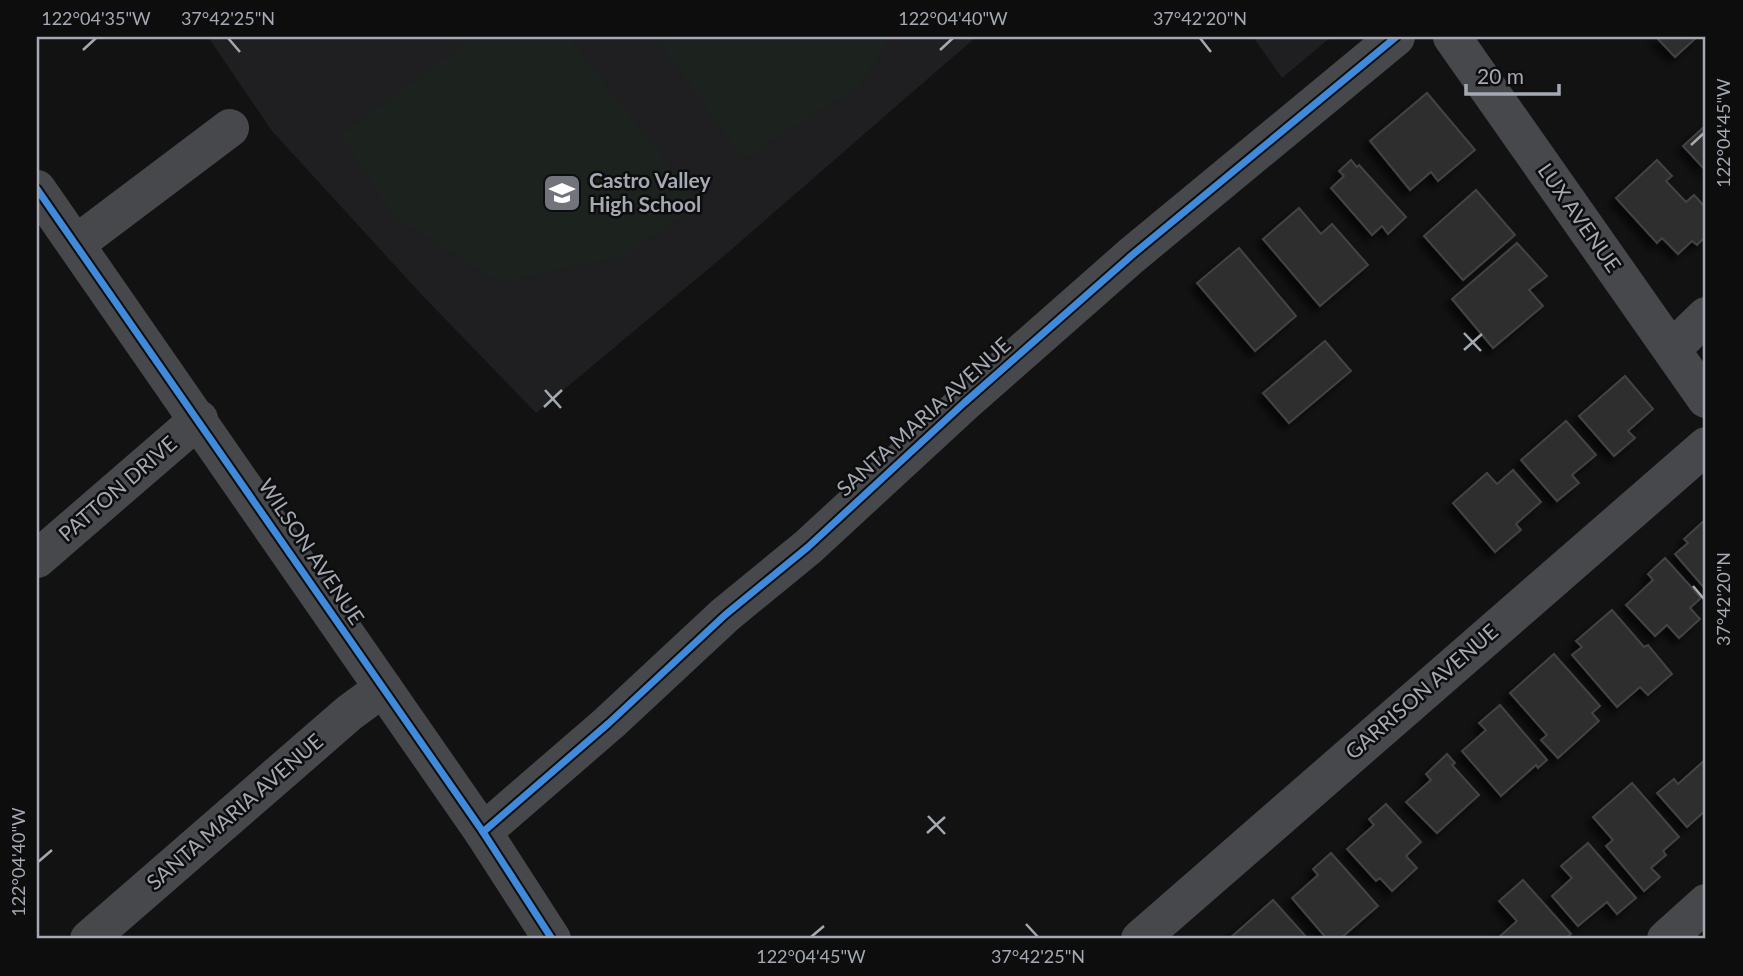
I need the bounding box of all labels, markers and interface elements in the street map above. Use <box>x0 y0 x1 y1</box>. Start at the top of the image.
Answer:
text: 122°04'35"W <box>41 7 151 29</box>
text: 37°42'25"N <box>181 7 275 29</box>
text: 122°04'40"W <box>898 7 1008 29</box>
text: 37°42'20"N <box>1153 7 1247 29</box>
scale bar <box>1466 52 1559 96</box>
text: 20 m <box>1477 63 1524 88</box>
text: 122°04'45"W <box>1712 78 1734 188</box>
street label: LUX AVENUE <box>1534 158 1627 276</box>
place label: Castro Valley High School <box>589 167 711 216</box>
school or university icon: Castro Valley High School <box>541 172 583 214</box>
street label: SANTA MARIA AVENUE <box>831 331 1015 501</box>
street label: PATTON DRIVE <box>53 430 181 546</box>
street label: WILSON AVENUE <box>254 474 370 629</box>
text: 37°42'20"N <box>1712 552 1734 646</box>
street label: GARRISON AVENUE <box>1340 618 1502 764</box>
street label: SANTA MARIA AVENUE <box>141 728 327 894</box>
text: 122°04'40"W <box>7 807 29 917</box>
text: 122°04'45"W <box>756 945 866 967</box>
text: 37°42'25"N <box>991 945 1085 967</box>

